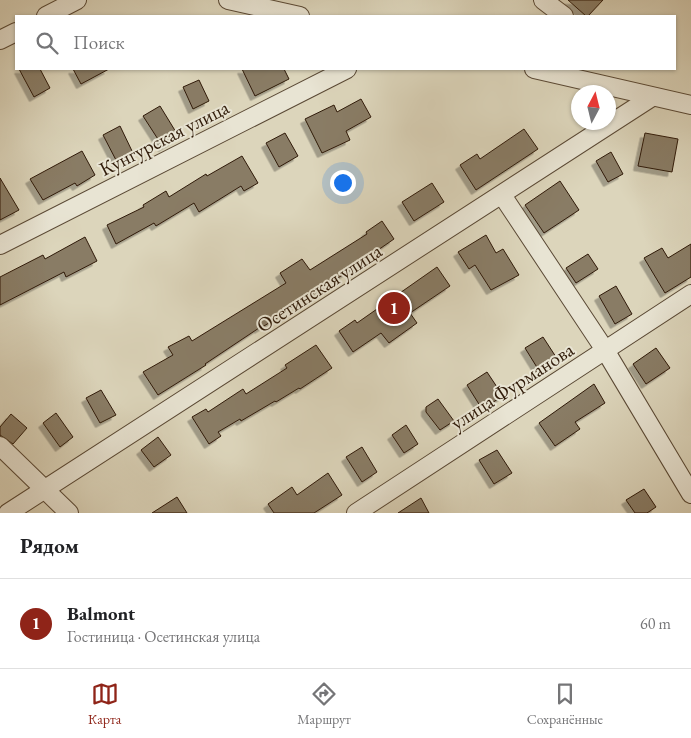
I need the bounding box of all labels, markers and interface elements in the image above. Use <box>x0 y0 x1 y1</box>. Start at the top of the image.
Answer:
search box <box>15 15 676 70</box>
icon: search <box>33 29 61 57</box>
text: Поиск <box>73 30 125 55</box>
north arrow <box>571 85 616 130</box>
street label: Кунгурская улица <box>95 94 233 182</box>
your location <box>330 170 356 196</box>
street label: Осетинская улица <box>251 238 387 338</box>
pin: 1 <box>378 289 410 327</box>
street label: улица Фурманова <box>445 336 579 436</box>
text: Рядом <box>20 532 79 559</box>
text: Balmont <box>67 601 135 626</box>
text: 1 <box>32 613 40 634</box>
text: 60 m <box>640 613 671 634</box>
text: Гостиница · Осетинская улица <box>67 626 260 647</box>
tab: Карта <box>88 680 121 728</box>
tab: Маршрут <box>297 680 351 728</box>
tab: Сохранённые <box>527 680 603 728</box>

